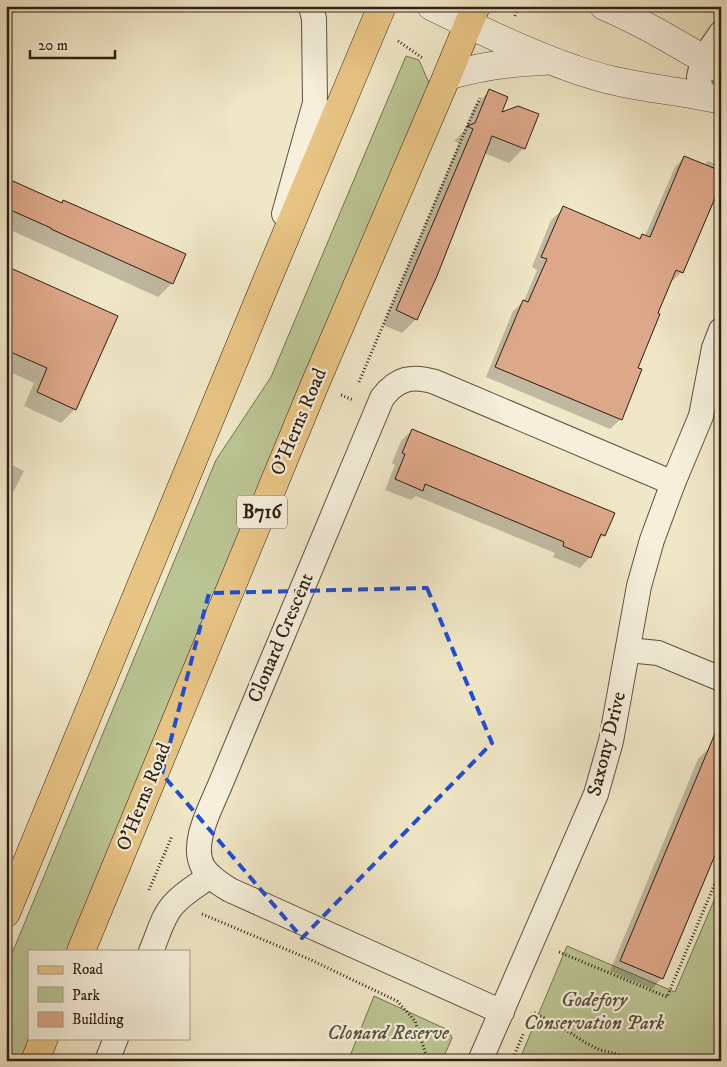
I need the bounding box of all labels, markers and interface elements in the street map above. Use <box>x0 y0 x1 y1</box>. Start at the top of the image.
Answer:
scale bar <box>30 28 115 60</box>
text: 20 m <box>38 36 68 55</box>
street label: O'Herns Road <box>265 364 333 480</box>
road number: B716 <box>237 496 287 528</box>
street label: Clonard Crescent <box>242 569 320 707</box>
street label: Saxony Drive <box>582 689 632 799</box>
street label: O'Herns Road <box>111 739 177 855</box>
legend <box>28 950 190 1040</box>
text: Road <box>72 960 104 979</box>
text: Park <box>72 986 101 1005</box>
park label: Godefory Conservation Park <box>524 988 665 1036</box>
text: Building <box>72 1010 124 1029</box>
park label: Clonard Reserve <box>327 1021 450 1046</box>

